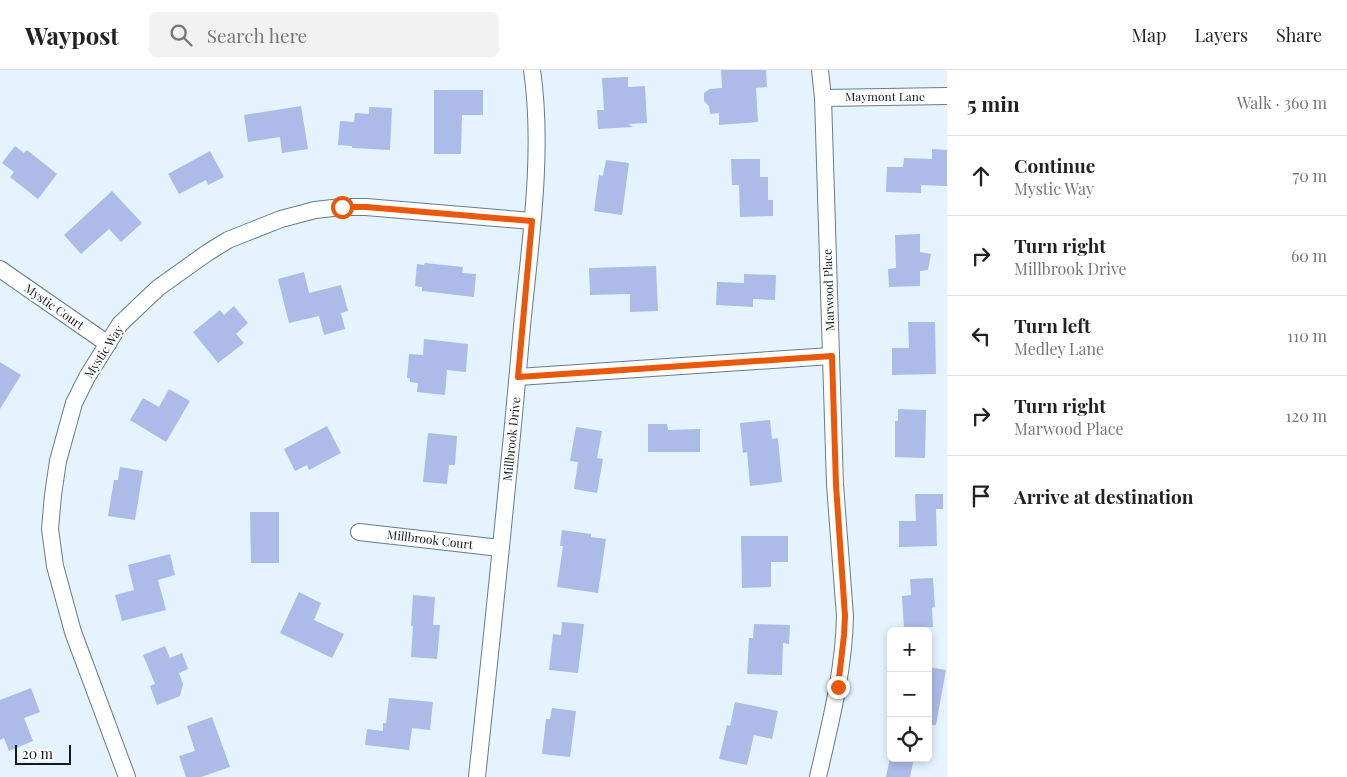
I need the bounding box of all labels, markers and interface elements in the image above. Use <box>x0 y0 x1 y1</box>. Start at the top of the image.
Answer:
search box <box>149 12 499 57</box>
text: Waypost <box>25 19 119 51</box>
icon: search <box>167 21 195 49</box>
text: Search here <box>207 22 307 48</box>
text: Map <box>1131 23 1166 47</box>
text: Layers <box>1194 23 1248 47</box>
text: Share <box>1276 23 1322 47</box>
street label: Maymont Lane <box>845 88 925 104</box>
text: 5 min <box>967 89 1020 117</box>
text: Walk · 360 m <box>1237 92 1327 113</box>
text: Continue <box>1014 152 1095 178</box>
icon: ahead <box>967 162 995 190</box>
text: 70 m <box>1293 165 1327 186</box>
text: Mystic Way <box>1014 178 1094 199</box>
route start <box>331 196 354 219</box>
text: Turn right <box>1014 232 1106 258</box>
icon: right <box>967 242 995 270</box>
text: 60 m <box>1291 245 1327 266</box>
street label: Marwood Place <box>819 249 837 331</box>
text: Millbrook Drive <box>1014 258 1127 279</box>
street label: Mystic Court <box>21 280 88 333</box>
text: Turn left <box>1014 312 1091 338</box>
street label: Mystic Way <box>80 322 126 381</box>
icon: left <box>967 322 995 350</box>
text: 110 m <box>1287 325 1327 346</box>
text: Medley Lane <box>1014 338 1104 359</box>
text: Turn right <box>1014 392 1106 418</box>
street label: Millbrook Drive <box>499 396 523 482</box>
icon: right <box>967 402 995 430</box>
text: 120 m <box>1286 405 1327 426</box>
text: Marwood Place <box>1014 418 1124 439</box>
icon: arrive <box>967 482 995 510</box>
text: Arrive at destination <box>1014 483 1194 509</box>
street label: Millbrook Court <box>386 526 475 552</box>
map controls <box>887 627 932 762</box>
button: + <box>887 627 932 672</box>
button: − <box>887 672 932 717</box>
route end <box>827 676 850 699</box>
button: locate <box>887 717 932 762</box>
scale bar <box>15 742 71 765</box>
text: 20 m <box>22 744 53 763</box>

